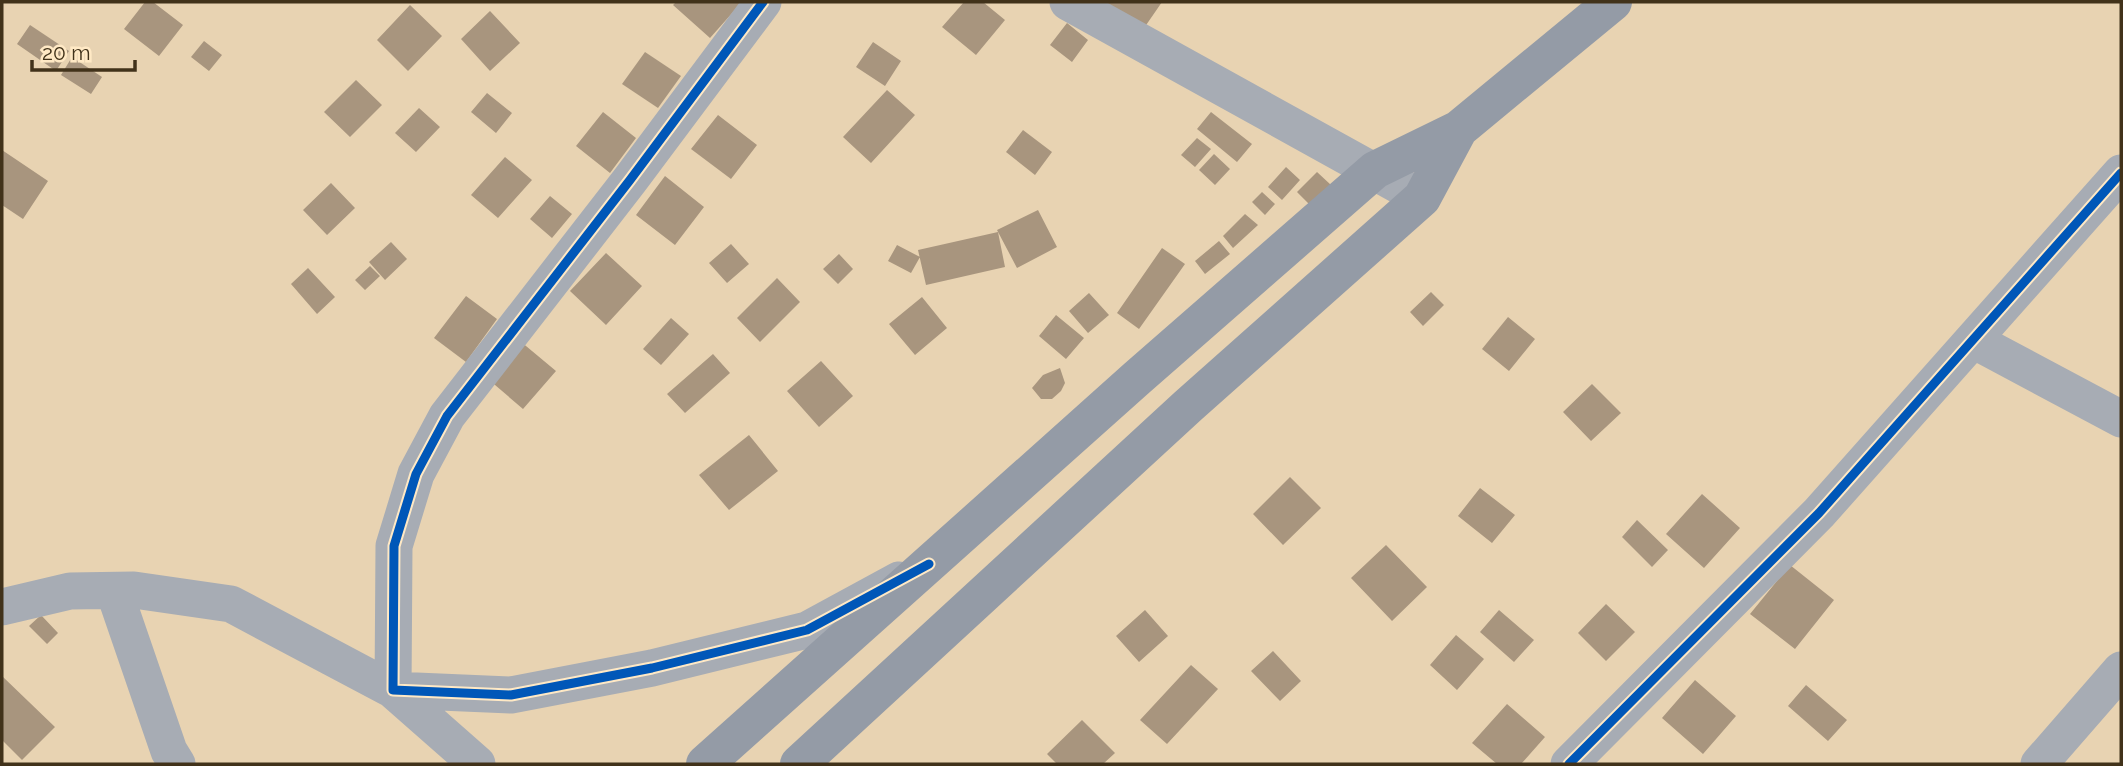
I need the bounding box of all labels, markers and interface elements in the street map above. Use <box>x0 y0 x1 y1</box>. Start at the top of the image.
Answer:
scale bar <box>32 28 135 72</box>
text: 20 m <box>42 40 90 65</box>

